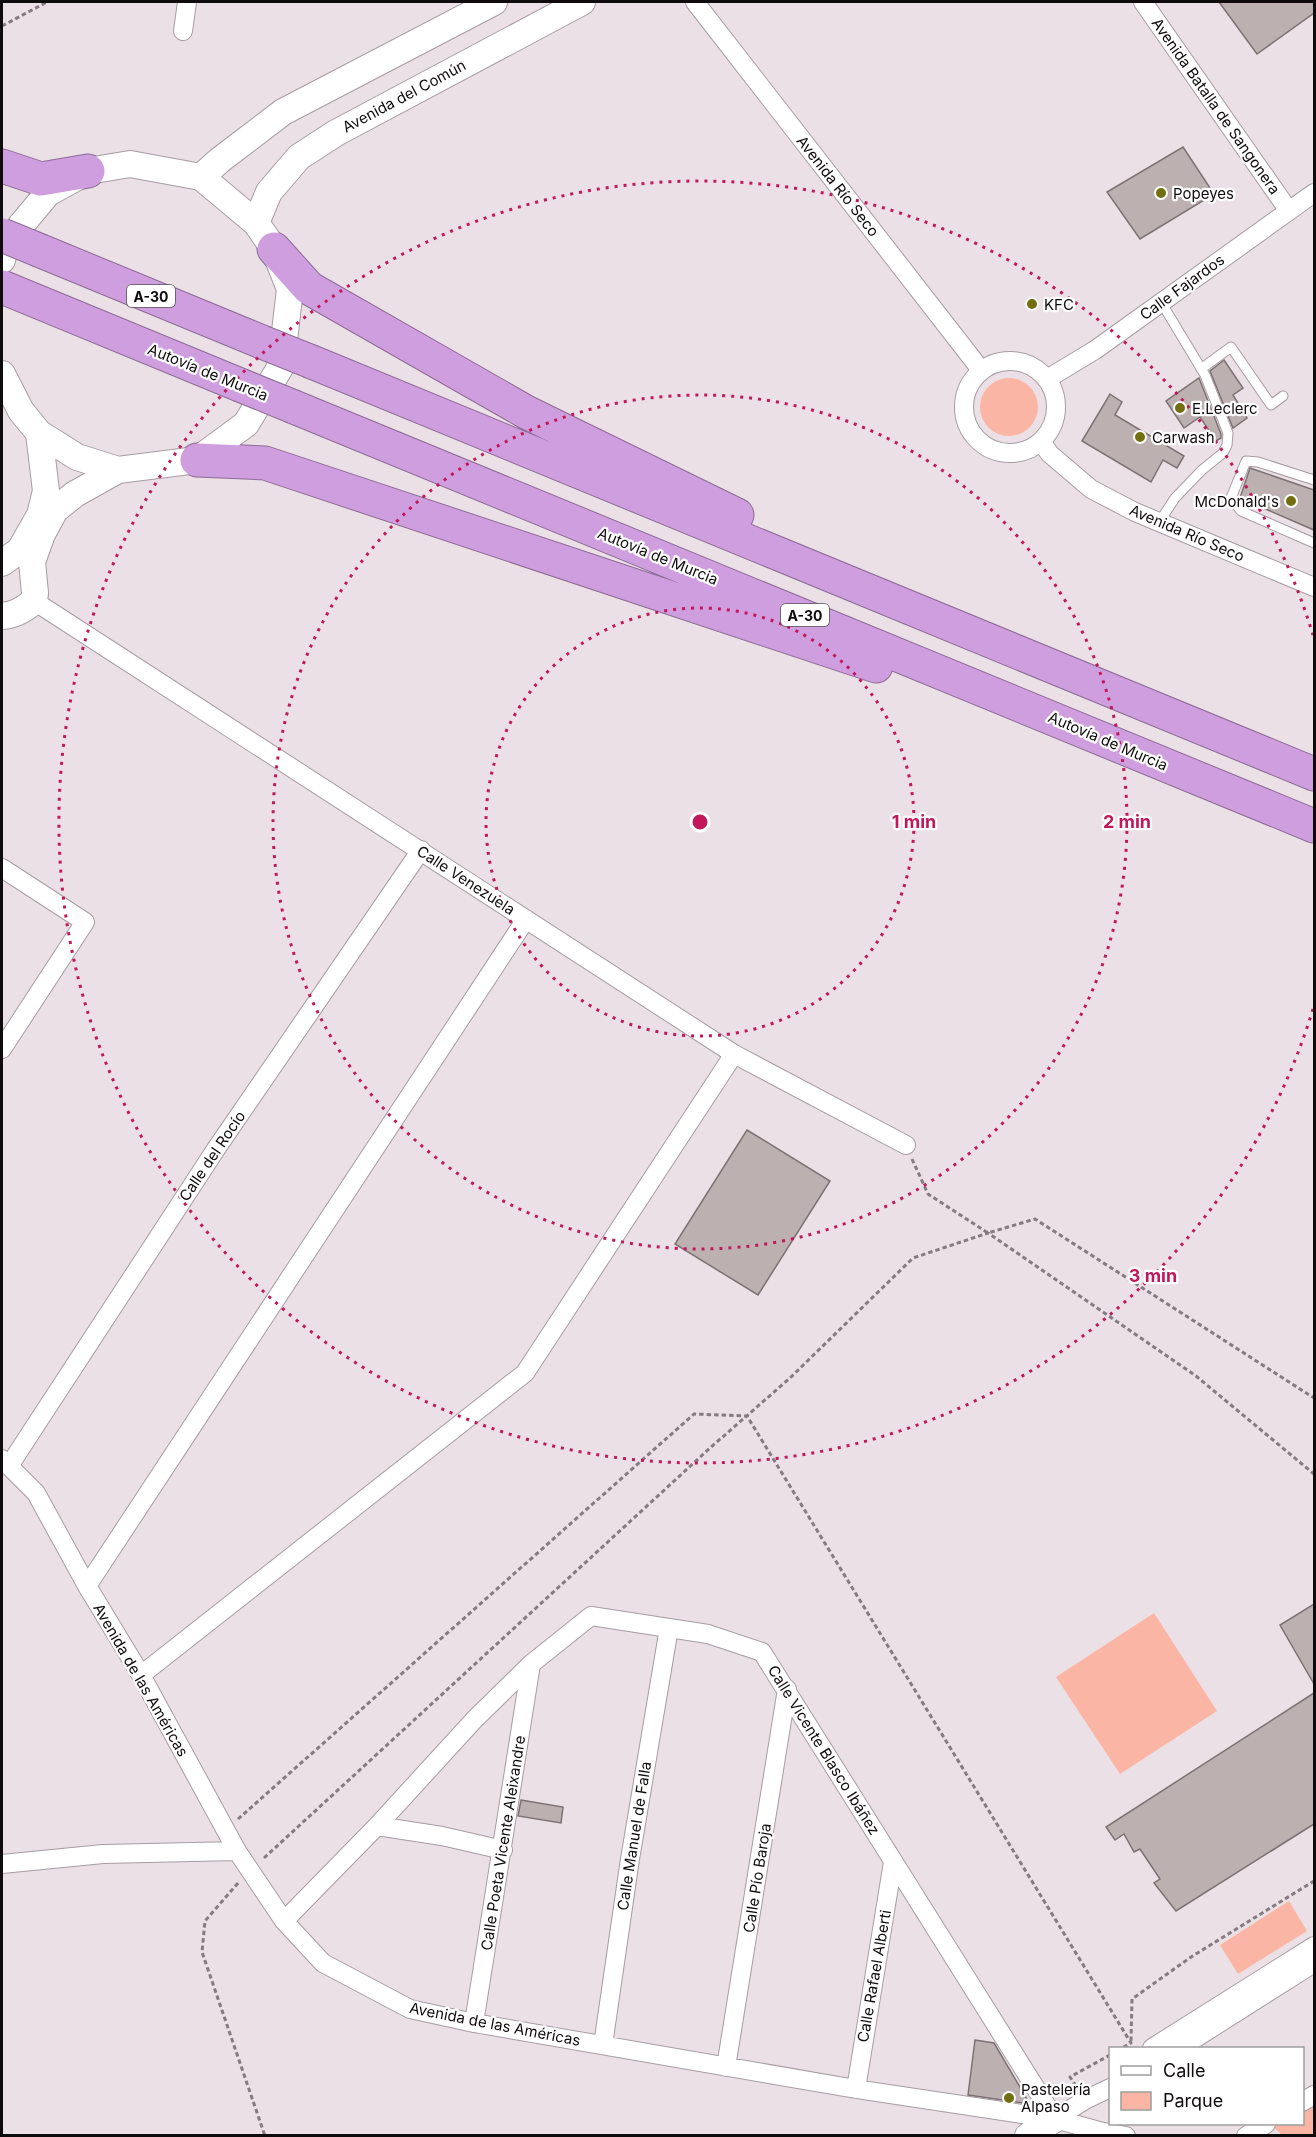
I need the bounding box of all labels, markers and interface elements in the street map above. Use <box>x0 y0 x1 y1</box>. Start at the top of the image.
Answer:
street label: Avenida Batalla de Sangonera <box>1148 14 1284 198</box>
street label: Avenida del Común <box>339 55 469 137</box>
street label: Avenida Río Seco <box>793 132 883 240</box>
place label: Popeyes <box>1173 184 1234 203</box>
marker: Popeyes <box>1154 186 1168 200</box>
street label: Calle Fajardos <box>1136 250 1228 324</box>
road number: A-30 <box>127 285 175 307</box>
place label: KFC <box>1044 295 1074 314</box>
marker: KFC <box>1025 297 1039 311</box>
street label: Autovía de Murcia <box>145 339 271 405</box>
place label: E.Leclerc <box>1192 399 1257 418</box>
marker: E.Leclerc <box>1173 401 1187 415</box>
place label: Carwash <box>1152 428 1215 447</box>
marker: Carwash <box>1133 430 1147 444</box>
place label: McDonald's <box>1195 492 1279 511</box>
marker: McDonald's <box>1284 494 1298 508</box>
street label: Avenida Río Seco <box>1127 500 1247 566</box>
street label: Autovía de Murcia <box>595 523 721 589</box>
road number: A-30 <box>781 604 829 626</box>
street label: Autovía de Murcia <box>1045 707 1171 775</box>
text: 1 min <box>892 811 936 832</box>
text: 2 min <box>1103 811 1151 832</box>
centre of rings <box>690 812 710 832</box>
street label: Calle Venezuela <box>413 841 519 919</box>
street label: Calle del Rocío <box>175 1107 249 1205</box>
text: 3 min <box>1129 1265 1177 1286</box>
street label: Avenida de las Américas <box>89 1600 193 1760</box>
street label: Calle Vicente Blasco Ibáñez <box>764 1662 884 1838</box>
street label: Calle Poeta Vicente Aleixandre <box>477 1734 529 1952</box>
street label: Calle Manuel de Falla <box>613 1760 655 1912</box>
street label: Calle Pío Baroja <box>739 1822 775 1934</box>
street label: Calle Rafael Alberti <box>853 1908 895 2044</box>
street label: Avenida de las Américas <box>408 1998 582 2050</box>
legend <box>1109 2047 1304 2125</box>
text: Calle <box>1163 2060 1205 2081</box>
place label: Pastelería Alpaso <box>1021 2080 1091 2116</box>
text: Parque <box>1163 2090 1223 2111</box>
marker: Pastelería Alpaso <box>1002 2091 1016 2105</box>

